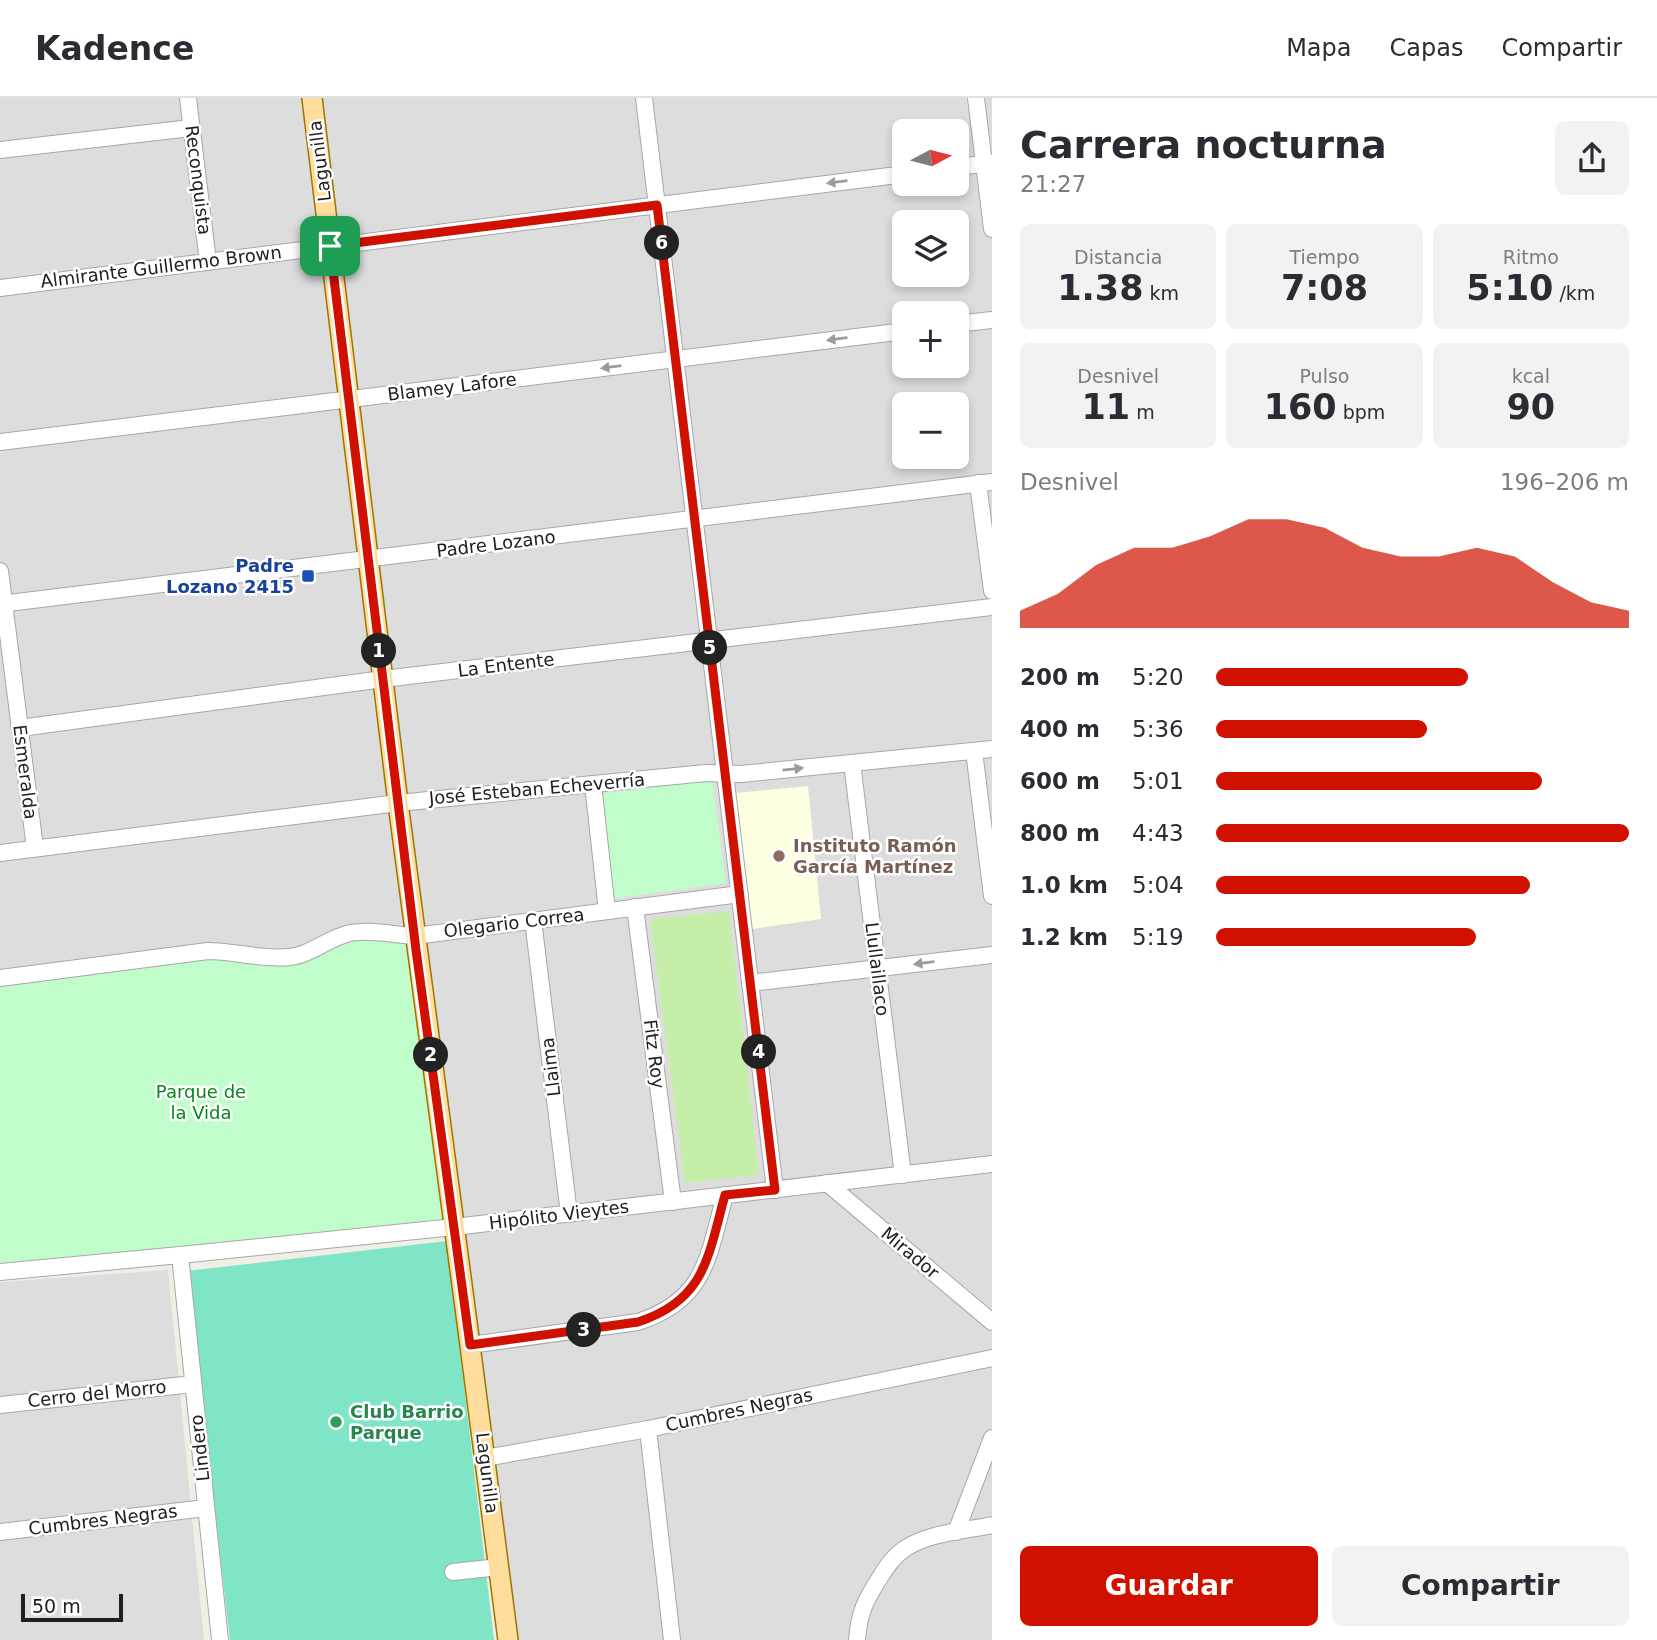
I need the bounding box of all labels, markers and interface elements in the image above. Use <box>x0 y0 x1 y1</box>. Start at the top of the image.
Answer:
text: Kadence <box>35 29 194 68</box>
text: Mapa <box>1286 34 1352 62</box>
text: Capas <box>1390 34 1463 62</box>
text: Compartir <box>1501 34 1622 62</box>
street label: Lagunilla <box>304 119 335 203</box>
north arrow <box>892 119 970 196</box>
map controls <box>892 119 969 469</box>
button: share <box>1555 121 1629 195</box>
text: Carrera nocturna <box>1020 123 1387 167</box>
street label: Reconquista <box>181 124 216 236</box>
text: 21:27 <box>1020 171 1086 197</box>
one-way arrow <box>826 177 848 188</box>
button: layers <box>892 210 969 287</box>
pin <box>300 216 360 276</box>
pin: 6 <box>644 226 680 260</box>
icon: arrive <box>311 227 349 265</box>
text: 6 <box>655 231 668 253</box>
street label: Almirante Guillermo Brown <box>39 241 283 292</box>
text: Distancia <box>1074 246 1162 268</box>
text: Tiempo <box>1289 246 1360 268</box>
text: Ritmo <box>1503 246 1559 268</box>
text: 1.38 <box>1057 268 1144 308</box>
text: 7:08 <box>1281 268 1368 308</box>
text: 5:10 <box>1466 268 1553 308</box>
text: km <box>1144 282 1179 304</box>
text: /km <box>1553 282 1595 304</box>
button: + <box>892 301 969 378</box>
one-way arrow <box>826 334 848 345</box>
one-way arrow <box>600 362 622 373</box>
text: Desnivel <box>1077 365 1159 387</box>
text: Pulso <box>1300 365 1349 387</box>
text: kcal <box>1512 365 1550 387</box>
street label: Blamey Lafore <box>386 368 518 405</box>
text: 11 <box>1082 387 1130 427</box>
text: 160 <box>1264 387 1337 427</box>
text: 90 <box>1506 387 1555 427</box>
button: − <box>892 392 969 469</box>
text: m <box>1130 401 1155 423</box>
text: bpm <box>1337 401 1385 423</box>
text: Desnivel <box>1020 469 1119 495</box>
text: 196–206 m <box>1500 469 1629 495</box>
street label: Padre Lozano <box>435 526 557 561</box>
place label: Padre Lozano 2415 <box>166 555 294 597</box>
marker: Padre Lozano 2415 <box>300 568 316 584</box>
pin: 5 <box>692 630 728 666</box>
pin: 1 <box>362 634 396 668</box>
text: 5 <box>703 636 716 658</box>
text: 1 <box>372 639 385 661</box>
street label: La Entente <box>456 648 555 681</box>
text: 200 m <box>1020 664 1100 690</box>
text: 5:20 <box>1132 664 1184 690</box>
text: 400 m <box>1020 716 1100 742</box>
text: 5:36 <box>1132 716 1184 742</box>
street label: Esmeralda <box>9 723 42 820</box>
one-way arrow <box>782 763 804 774</box>
text: 600 m <box>1020 768 1100 794</box>
text: 5:01 <box>1132 768 1184 794</box>
street label: José Esteban Echeverría <box>427 769 646 809</box>
text: 800 m <box>1020 820 1100 846</box>
text: 4:43 <box>1132 820 1184 846</box>
place label: Instituto Ramón García Martínez <box>793 835 957 877</box>
marker: Instituto Ramón García Martínez <box>771 848 787 864</box>
text: 1.0 km <box>1020 872 1108 898</box>
text: 5:04 <box>1132 872 1184 898</box>
street label: Olegario Correa <box>442 903 585 942</box>
street label: Llullaillaco <box>861 921 894 1017</box>
text: 1.2 km <box>1020 924 1108 950</box>
text: 5:19 <box>1132 924 1184 950</box>
one-way arrow <box>913 957 935 968</box>
street label: Fitz Roy <box>640 1018 669 1090</box>
pin: 4 <box>742 1034 776 1070</box>
street label: Llaima <box>536 1036 565 1098</box>
pin: 2 <box>414 1038 448 1072</box>
text: 4 <box>752 1040 765 1062</box>
text: 2 <box>424 1043 437 1065</box>
park label: Parque de la Vida <box>156 1081 246 1123</box>
street label: Hipólito Vieytes <box>488 1195 630 1234</box>
street label: Mirador <box>877 1222 944 1283</box>
pin: 3 <box>566 1312 602 1348</box>
text: 3 <box>577 1318 590 1340</box>
street label: Cerro del Morro <box>27 1376 167 1411</box>
street label: Cumbres Negras <box>663 1384 814 1435</box>
place label: Club Barrio Parque <box>350 1401 464 1443</box>
street label: Lindero <box>186 1414 213 1482</box>
marker: Club Barrio Parque <box>328 1414 344 1430</box>
street label: Lagunilla <box>472 1431 503 1515</box>
street label: Cumbres Negras <box>27 1500 179 1539</box>
button: Guardar <box>1020 1546 1318 1626</box>
button: Compartir <box>1332 1546 1629 1626</box>
scale bar <box>21 1591 122 1623</box>
text: 50 m <box>32 1595 81 1617</box>

